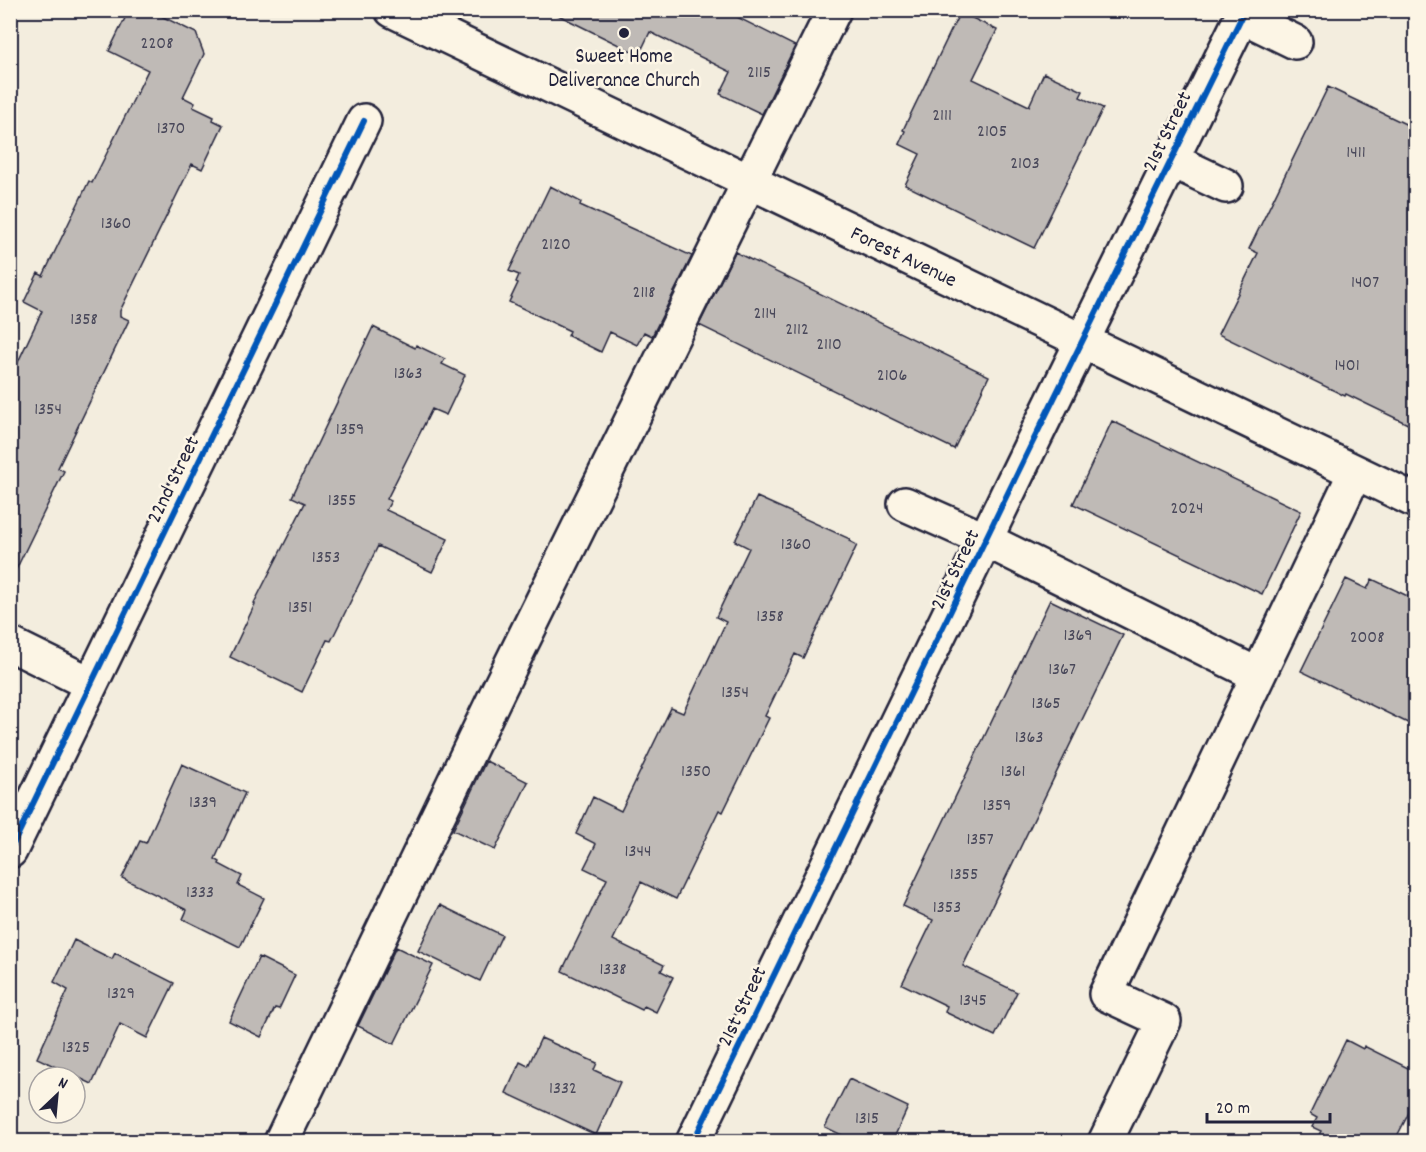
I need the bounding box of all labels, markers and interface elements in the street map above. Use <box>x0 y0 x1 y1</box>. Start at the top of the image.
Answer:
marker: Sweet Home Deliverance Church <box>617 26 631 40</box>
house number: 2208 <box>141 32 173 57</box>
place label: Sweet Home Deliverance Church <box>548 43 700 97</box>
house number: 2115 <box>747 61 771 86</box>
street label: 21st Street <box>1136 87 1201 178</box>
house number: 2111 <box>932 104 952 129</box>
house number: 1370 <box>157 117 185 142</box>
house number: 2105 <box>977 120 1007 145</box>
house number: 1411 <box>1346 141 1366 166</box>
house number: 2103 <box>1010 152 1040 177</box>
house number: 1360 <box>101 212 131 237</box>
street label: Forest Avenue <box>845 220 961 297</box>
house number: 2120 <box>541 233 571 258</box>
house number: 1407 <box>1351 271 1379 296</box>
house number: 2118 <box>633 281 655 306</box>
house number: 2114 <box>753 302 777 327</box>
house number: 1358 <box>70 308 98 333</box>
house number: 2112 <box>785 318 809 343</box>
house number: 2110 <box>816 333 842 358</box>
house number: 1401 <box>1334 354 1360 379</box>
house number: 1363 <box>394 362 422 387</box>
house number: 2106 <box>877 364 907 389</box>
house number: 1354 <box>34 398 62 423</box>
house number: 1359 <box>336 418 364 443</box>
street label: 22nd Street <box>141 431 209 529</box>
house number: 1355 <box>328 489 356 514</box>
house number: 2024 <box>1170 497 1204 522</box>
street label: 21st Street <box>924 525 989 616</box>
house number: 1360 <box>781 533 811 558</box>
house number: 1353 <box>312 546 340 571</box>
house number: 1351 <box>288 596 312 621</box>
house number: 1358 <box>756 605 784 630</box>
house number: 1369 <box>1064 624 1093 649</box>
house number: 2008 <box>1350 626 1384 651</box>
house number: 1367 <box>1048 658 1076 683</box>
house number: 1354 <box>721 681 749 706</box>
house number: 1365 <box>1031 692 1061 717</box>
house number: 1363 <box>1015 726 1043 751</box>
house number: 1350 <box>681 760 711 785</box>
house number: 1361 <box>1001 760 1025 785</box>
house number: 1339 <box>189 791 217 816</box>
house number: 1359 <box>983 794 1011 819</box>
house number: 1357 <box>966 828 994 853</box>
house number: 1344 <box>625 840 651 865</box>
house number: 1355 <box>950 863 978 888</box>
house number: 1333 <box>186 881 214 906</box>
house number: 1353 <box>933 896 961 921</box>
house number: 1338 <box>599 958 627 983</box>
street label: 21st Street <box>711 962 776 1053</box>
house number: 1329 <box>107 982 135 1007</box>
house number: 1345 <box>959 989 987 1014</box>
house number: 1325 <box>62 1036 90 1061</box>
north arrow <box>27 1065 87 1125</box>
text: N <box>54 1072 71 1096</box>
house number: 1332 <box>549 1077 577 1102</box>
scale bar <box>1207 1086 1330 1124</box>
text: 20 m <box>1216 1097 1250 1122</box>
house number: 1315 <box>855 1107 879 1132</box>

